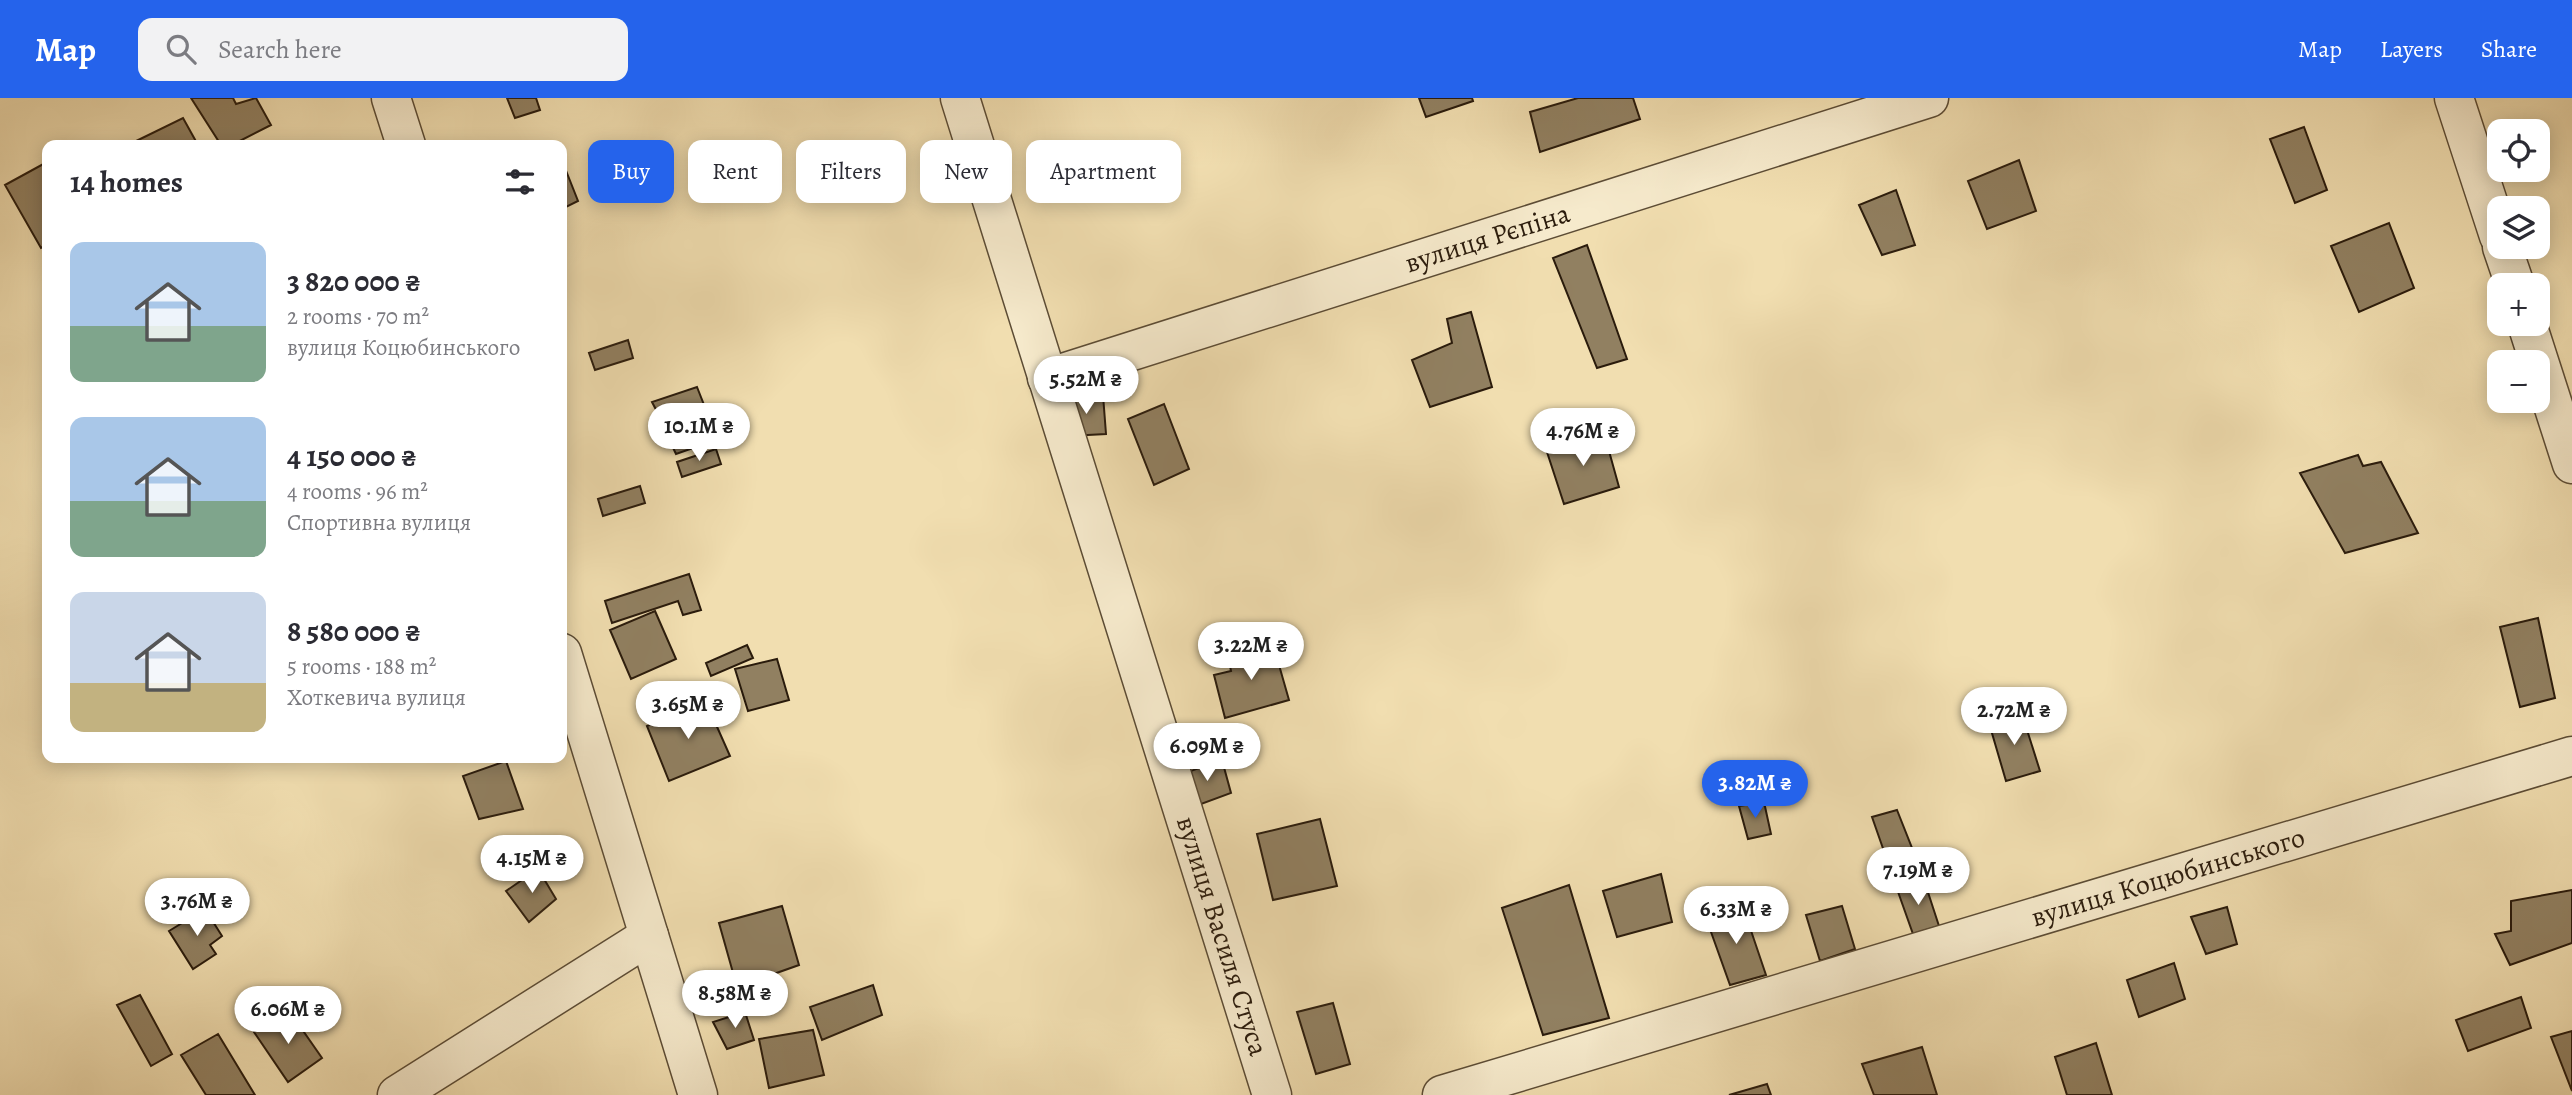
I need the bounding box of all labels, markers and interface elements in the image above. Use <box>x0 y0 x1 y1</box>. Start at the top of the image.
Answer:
search box <box>138 18 628 81</box>
text: Map <box>35 27 96 72</box>
icon: search <box>162 30 200 68</box>
text: Search here <box>218 32 342 67</box>
text: Map <box>2298 33 2342 65</box>
text: Layers <box>2380 33 2443 65</box>
text: Share <box>2481 33 2537 65</box>
map controls <box>2487 119 2550 413</box>
button: locate <box>2487 119 2550 182</box>
chip: Buy <box>588 140 674 203</box>
chip: Rent <box>688 140 782 203</box>
chip: Filters <box>796 140 906 203</box>
chip: New <box>920 140 1012 203</box>
chip: Apartment <box>1026 140 1181 203</box>
text: 14 homes <box>70 162 183 202</box>
icon: filters <box>501 163 539 201</box>
street label: вулиця Рєпіна <box>1400 194 1575 282</box>
button: layers <box>2487 196 2550 259</box>
text: 3 820 000 ₴ <box>287 261 421 301</box>
icon: home <box>126 270 210 354</box>
button: + <box>2487 273 2550 336</box>
text: 2 rooms · 70 m² <box>287 301 429 332</box>
text: вулиця Коцюбинського <box>287 332 520 363</box>
button: − <box>2487 350 2550 413</box>
pin: 5.52M ₴ <box>1021 356 1151 416</box>
text: 5.52M ₴ <box>1050 363 1122 394</box>
pin: 10.1M ₴ <box>634 404 764 463</box>
pin: 4.76M ₴ <box>1518 408 1648 468</box>
text: 10.1M ₴ <box>664 410 734 441</box>
text: 4.76M ₴ <box>1546 415 1620 446</box>
text: 4 150 000 ₴ <box>287 436 417 476</box>
icon: home <box>126 445 210 529</box>
text: 4 rooms · 96 m² <box>287 476 428 507</box>
text: Спортивна вулиця <box>287 507 471 538</box>
text: 8 580 000 ₴ <box>287 611 421 651</box>
icon: home <box>126 620 210 704</box>
pin: 3.22M ₴ <box>1186 622 1316 682</box>
text: 3.22M ₴ <box>1214 629 1288 660</box>
text: 5 rooms · 188 m² <box>287 651 436 682</box>
text: Хоткевича вулиця <box>287 682 466 713</box>
pin: 3.65M ₴ <box>623 682 753 741</box>
text: 3.65M ₴ <box>652 688 724 719</box>
pin: 2.72M ₴ <box>1949 688 2079 747</box>
text: 2.72M ₴ <box>1977 694 2051 725</box>
pin: 6.09M ₴ <box>1142 724 1272 783</box>
text: 6.09M ₴ <box>1169 730 1245 761</box>
pin: 3.82M ₴ <box>1690 760 1820 820</box>
text: 3.82M ₴ <box>1718 767 1792 798</box>
street label: вулиця Василя Стуса <box>1167 811 1278 1061</box>
street label: вулиця Коцюбинського <box>2027 818 2310 936</box>
pin: 4.15M ₴ <box>467 836 597 895</box>
text: 4.15M ₴ <box>497 842 567 873</box>
pin: 7.19M ₴ <box>1853 848 1983 907</box>
text: 7.19M ₴ <box>1883 854 1953 885</box>
pin: 3.76M ₴ <box>132 878 262 938</box>
text: 3.76M ₴ <box>161 885 233 916</box>
pin: 6.33M ₴ <box>1671 886 1801 946</box>
text: 6.33M ₴ <box>1700 893 1772 924</box>
pin: 8.58M ₴ <box>670 970 800 1030</box>
text: 8.58M ₴ <box>698 977 772 1008</box>
pin: 6.06M ₴ <box>223 986 353 1046</box>
text: 6.06M ₴ <box>250 993 326 1024</box>

